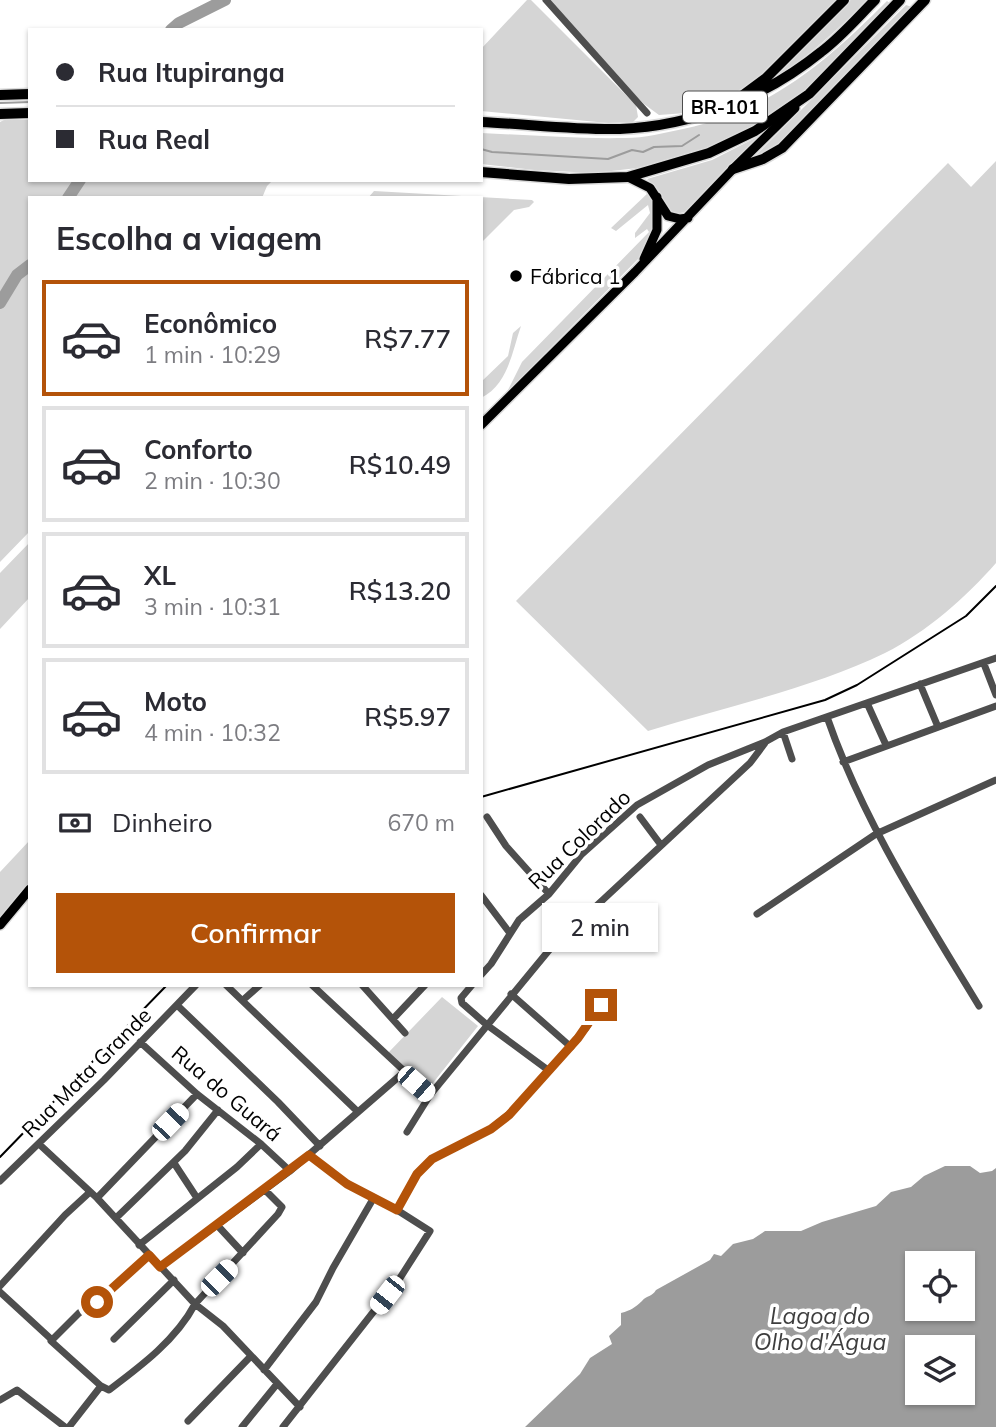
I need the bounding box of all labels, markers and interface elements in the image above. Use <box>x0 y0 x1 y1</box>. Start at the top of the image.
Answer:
text: Rua Itupiranga <box>98 56 285 89</box>
road number: BR-101 <box>683 92 767 122</box>
text: Rua Real <box>98 123 210 156</box>
text: Escolha a viagem <box>56 218 322 258</box>
place label: Fábrica 1 <box>530 263 621 289</box>
marker: Fábrica 1 <box>508 268 524 284</box>
icon: car <box>60 307 123 370</box>
text: Econômico <box>144 307 277 340</box>
text: R$7.77 <box>364 322 451 355</box>
text: 1 min · 10:29 <box>144 340 281 369</box>
icon: car <box>60 433 123 496</box>
text: Conforto <box>144 433 253 466</box>
text: R$10.49 <box>349 448 451 481</box>
text: 2 min · 10:30 <box>144 466 281 495</box>
icon: car <box>60 559 123 622</box>
text: XL <box>144 559 176 592</box>
text: R$13.20 <box>349 574 451 607</box>
text: 3 min · 10:31 <box>144 592 281 621</box>
icon: car <box>60 685 123 748</box>
text: Moto <box>144 685 207 718</box>
text: R$5.97 <box>364 700 451 733</box>
text: 4 min · 10:32 <box>144 718 281 747</box>
street label: Rua Colorado <box>522 784 636 894</box>
icon: cash <box>56 804 94 842</box>
text: Dinheiro <box>112 806 213 839</box>
text: 670 m <box>387 808 455 837</box>
button: Confirmar <box>56 893 455 973</box>
callout: 2 min <box>543 904 659 953</box>
text: 2 min <box>570 913 630 942</box>
route end <box>585 989 617 1021</box>
street label: Rua Mata Grande <box>16 1002 156 1142</box>
street label: Rua do Guará <box>167 1040 287 1146</box>
car <box>394 1062 439 1106</box>
car <box>148 1100 193 1144</box>
map controls <box>905 1251 975 1405</box>
button: locate <box>905 1251 975 1321</box>
car <box>197 1256 242 1300</box>
car <box>366 1272 409 1318</box>
route start <box>81 1286 113 1318</box>
water label: Lagoa do Olho d'Água <box>754 1301 886 1356</box>
button: layers <box>905 1335 975 1405</box>

